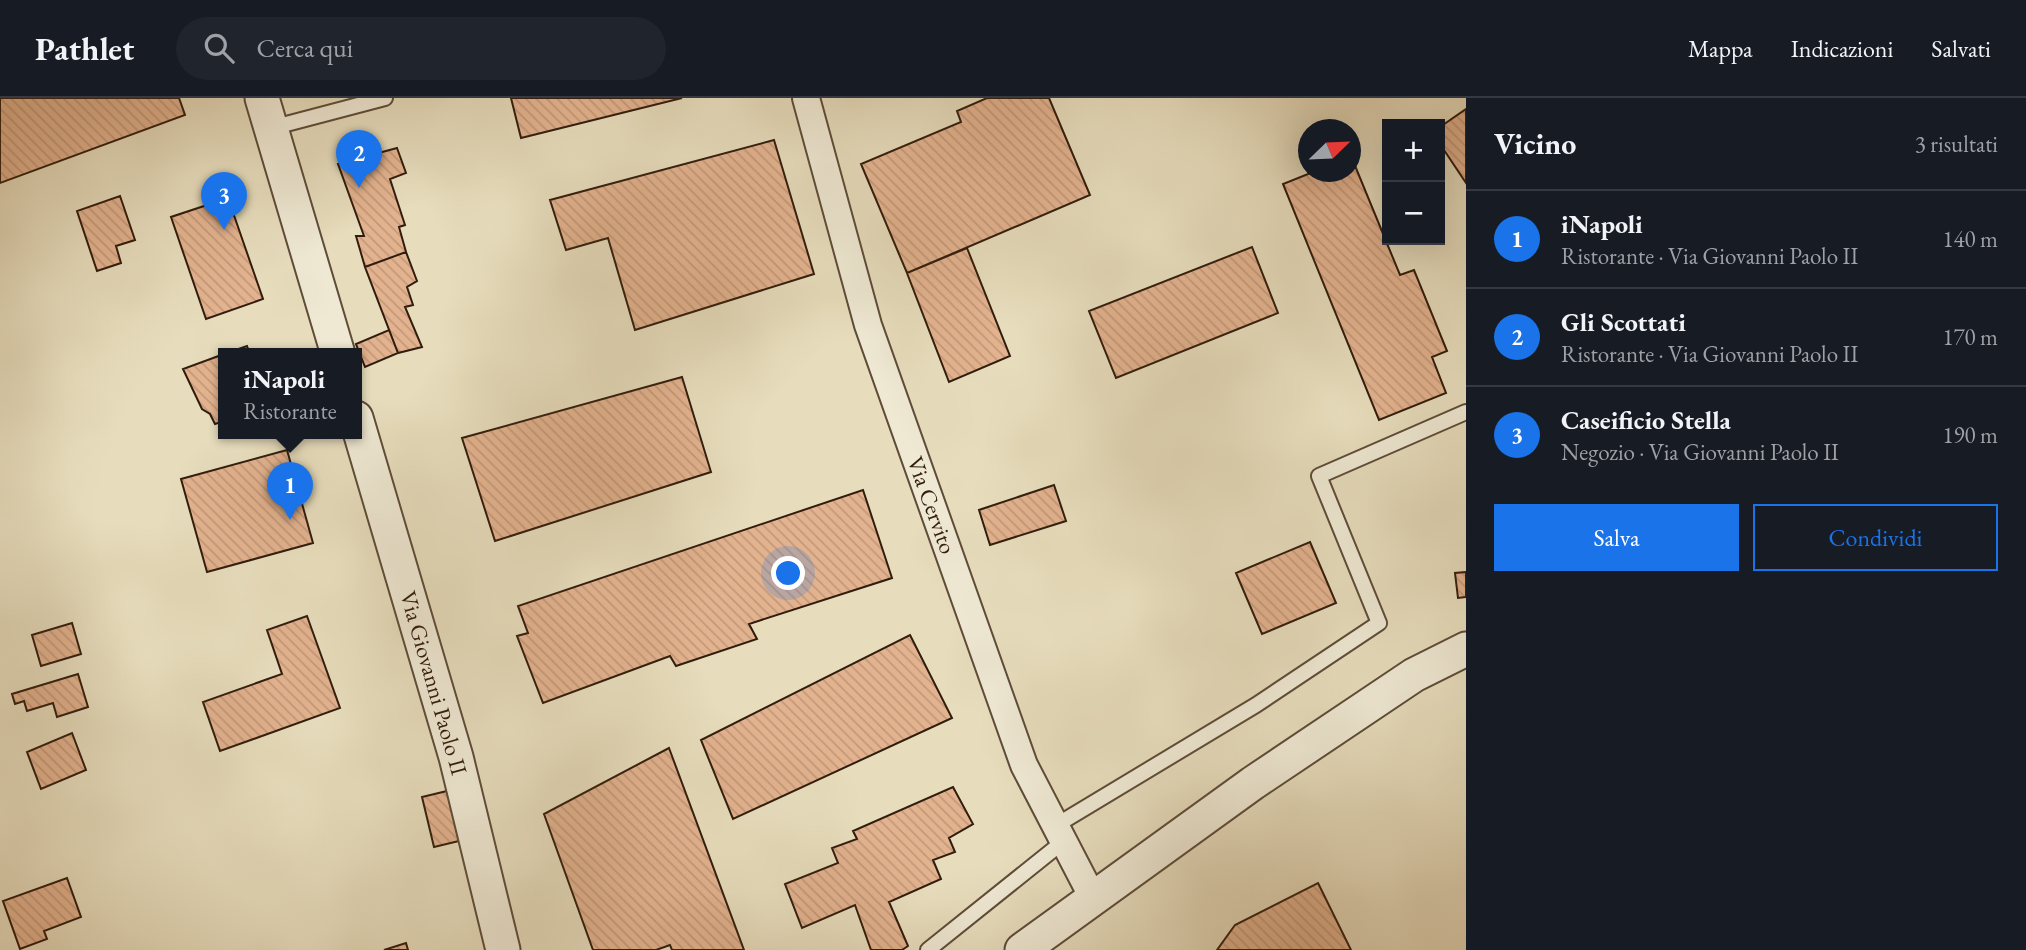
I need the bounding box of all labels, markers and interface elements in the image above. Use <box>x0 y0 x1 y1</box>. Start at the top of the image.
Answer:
search box <box>176 17 666 80</box>
text: Pathlet <box>35 27 134 70</box>
icon: search <box>200 29 238 67</box>
text: Cerca qui <box>256 31 353 65</box>
text: Mappa <box>1688 33 1753 64</box>
text: Indicazioni <box>1791 33 1893 64</box>
text: Salvati <box>1931 33 1991 64</box>
north arrow <box>1298 119 1361 182</box>
map controls <box>1382 119 1445 245</box>
button: + <box>1382 119 1445 182</box>
text: Vicino <box>1494 124 1576 163</box>
text: 3 risultati <box>1915 129 1998 159</box>
pin: 2 <box>336 130 382 188</box>
pin: 3 <box>201 172 247 230</box>
button: − <box>1382 182 1445 245</box>
text: iNapoli <box>1561 207 1643 241</box>
text: 1 <box>1511 224 1523 254</box>
text: 140 m <box>1942 224 1998 254</box>
text: Ristorante · Via Giovanni Paolo II <box>1561 241 1858 271</box>
text: Gli Scottati <box>1561 305 1686 339</box>
text: 2 <box>1511 322 1523 352</box>
text: 170 m <box>1942 322 1998 352</box>
text: Ristorante · Via Giovanni Paolo II <box>1561 339 1858 369</box>
popup <box>218 348 362 439</box>
text: iNapoli <box>243 362 325 396</box>
text: Ristorante <box>243 396 337 426</box>
text: Caseificio Stella <box>1561 403 1731 437</box>
text: 3 <box>1511 420 1523 450</box>
text: 190 m <box>1942 420 1998 450</box>
text: Negozio · Via Giovanni Paolo II <box>1561 437 1839 467</box>
street label: Via Cervito <box>901 452 963 558</box>
pin: 1 <box>267 462 313 520</box>
button: Salva <box>1494 504 1739 571</box>
button: Condividi <box>1753 504 1998 571</box>
your location <box>771 556 805 590</box>
street label: Via Giovanni Paolo II <box>393 587 475 779</box>

